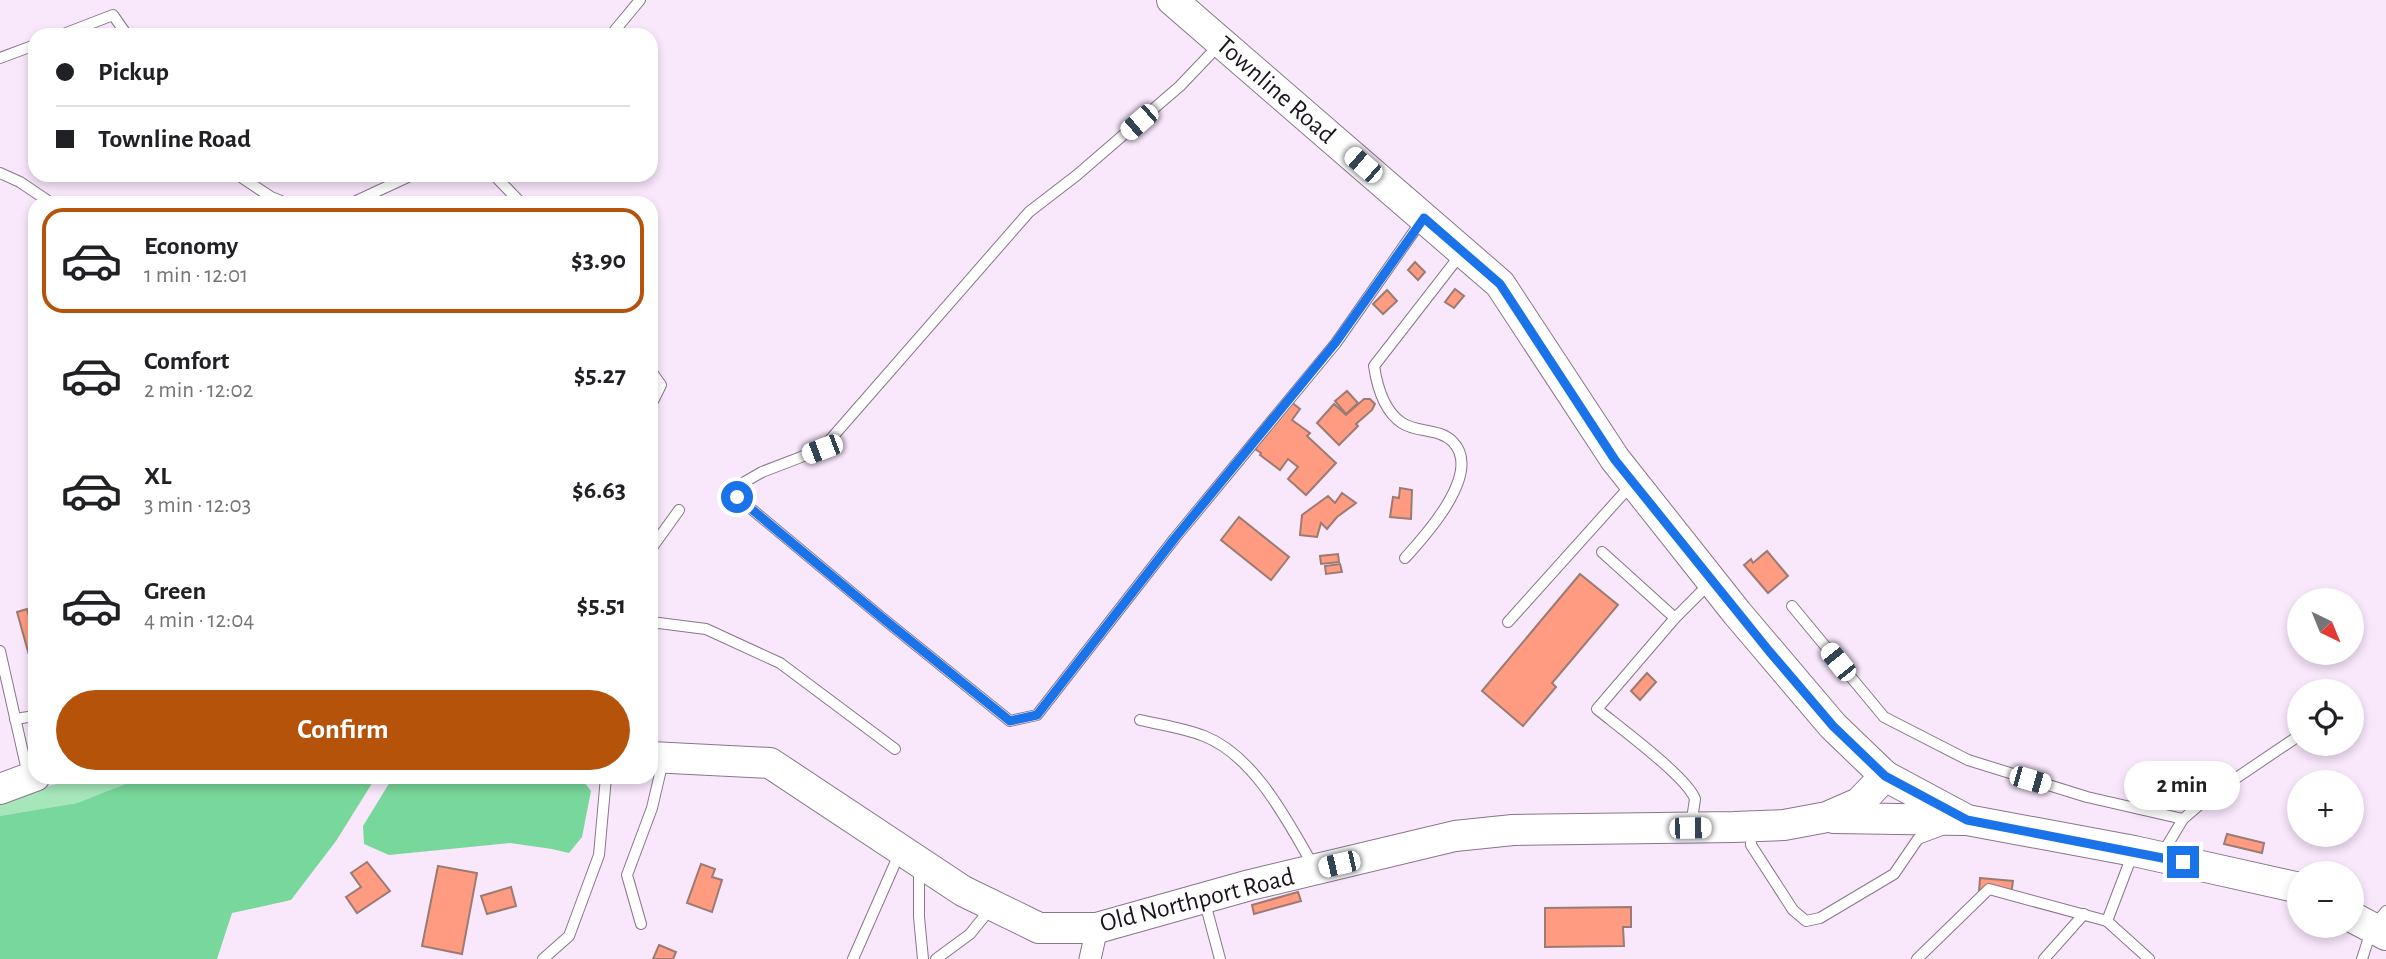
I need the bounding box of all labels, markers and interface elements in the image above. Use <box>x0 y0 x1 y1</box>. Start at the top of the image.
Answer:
street label: Townline Road <box>1211 31 1341 149</box>
text: Pickup <box>98 59 169 85</box>
car <box>1117 100 1162 144</box>
text: Townline Road <box>98 126 251 152</box>
car <box>1341 143 1386 187</box>
icon: car <box>60 229 123 292</box>
text: Economy <box>144 233 238 259</box>
text: $3.90 <box>571 247 626 273</box>
text: 1 min · 12:01 <box>144 264 248 287</box>
icon: car <box>60 344 123 407</box>
text: Comfort <box>144 348 229 374</box>
text: $5.27 <box>574 362 626 388</box>
text: 2 min · 12:02 <box>144 379 253 402</box>
car <box>799 432 846 466</box>
icon: car <box>60 459 123 522</box>
text: XL <box>144 463 171 489</box>
text: $6.63 <box>572 477 626 503</box>
route start <box>721 481 753 513</box>
text: 3 min · 12:03 <box>144 494 251 517</box>
icon: car <box>60 574 123 637</box>
text: Green <box>144 578 206 604</box>
north arrow <box>2287 588 2364 665</box>
map controls <box>2287 588 2364 938</box>
text: $5.51 <box>577 592 626 618</box>
text: 4 min · 12:04 <box>144 609 254 632</box>
car <box>1817 639 1860 685</box>
button: locate <box>2287 679 2364 756</box>
button: Confirm <box>56 690 630 770</box>
callout: 2 min <box>2125 760 2241 810</box>
car <box>2007 764 2054 796</box>
button: + <box>2287 770 2364 847</box>
text: 2 min <box>2156 774 2208 797</box>
car <box>1669 817 1712 839</box>
route end <box>2167 846 2199 878</box>
car <box>1317 849 1362 879</box>
button: − <box>2287 861 2364 938</box>
street label: Old Northport Road <box>1097 863 1297 937</box>

